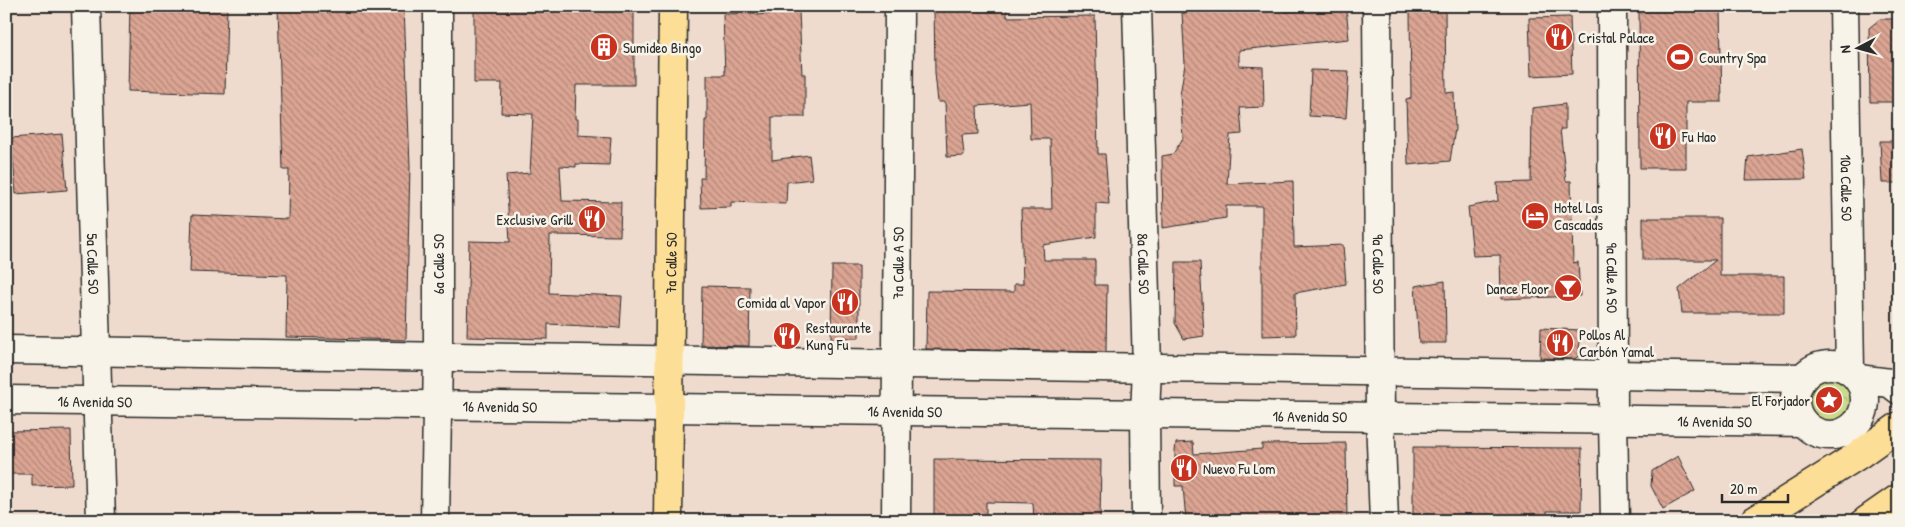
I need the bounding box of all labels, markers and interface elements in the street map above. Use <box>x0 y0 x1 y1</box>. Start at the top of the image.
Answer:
restaurant icon: Cristal Palace <box>1544 22 1574 52</box>
north arrow <box>1832 22 1882 72</box>
place label: Cristal Palace <box>1578 27 1654 48</box>
building icon: Sumideo Bingo <box>589 32 619 62</box>
place label: Sumideo Bingo <box>623 37 701 58</box>
sports icon: Country Spa <box>1665 42 1695 72</box>
text: N <box>1835 44 1854 54</box>
place label: Country Spa <box>1699 47 1766 68</box>
restaurant icon: Fu Hao <box>1648 121 1678 151</box>
place label: Fu Hao <box>1681 126 1716 147</box>
street label: 10a Calle SO <box>1836 154 1858 222</box>
place label: Hotel Las Cascadas <box>1554 197 1603 235</box>
hotel icon: Hotel Las Cascadas <box>1520 201 1550 231</box>
restaurant icon: Exclusive Grill <box>577 204 607 234</box>
place label: Exclusive Grill <box>496 209 574 230</box>
street label: 7a Calle A SO <box>887 227 908 299</box>
street label: 7a Calle SO <box>660 232 681 294</box>
street label: 5a Calle SO <box>82 233 105 295</box>
street label: 8a Calle SO <box>1133 233 1155 295</box>
street label: 6a Calle SO <box>428 234 449 294</box>
street label: 9a Calle SO <box>1368 234 1390 294</box>
street label: 9a Calle A SO <box>1602 243 1623 313</box>
bar icon: Dance Floor <box>1553 273 1583 303</box>
place label: Dance Floor <box>1486 278 1549 299</box>
restaurant icon: Comida al Vapor <box>830 287 860 317</box>
place label: Comida al Vapor <box>737 292 826 313</box>
place label: Restaurante Kung Fu <box>806 317 871 355</box>
restaurant icon: Restaurante Kung Fu <box>772 321 802 351</box>
place label: Pollos Al Carbón Yamal <box>1579 324 1654 362</box>
restaurant icon: Pollos Al Carbón Yamal <box>1545 328 1575 358</box>
place icon: El Forjador <box>1814 385 1844 415</box>
street label: 16 Avenida SO <box>57 390 133 412</box>
place label: El Forjador <box>1751 390 1810 411</box>
street label: 16 Avenida SO <box>462 395 538 417</box>
street label: 16 Avenida SO <box>867 400 942 422</box>
street label: 16 Avenida SO <box>1272 405 1347 427</box>
street label: 16 Avenida SO <box>1677 410 1752 432</box>
restaurant icon: Nuevo Fu Lom <box>1169 453 1199 483</box>
place label: Nuevo Fu Lom <box>1203 458 1275 479</box>
scale bar <box>1722 472 1789 504</box>
text: 20 m <box>1730 478 1757 499</box>

